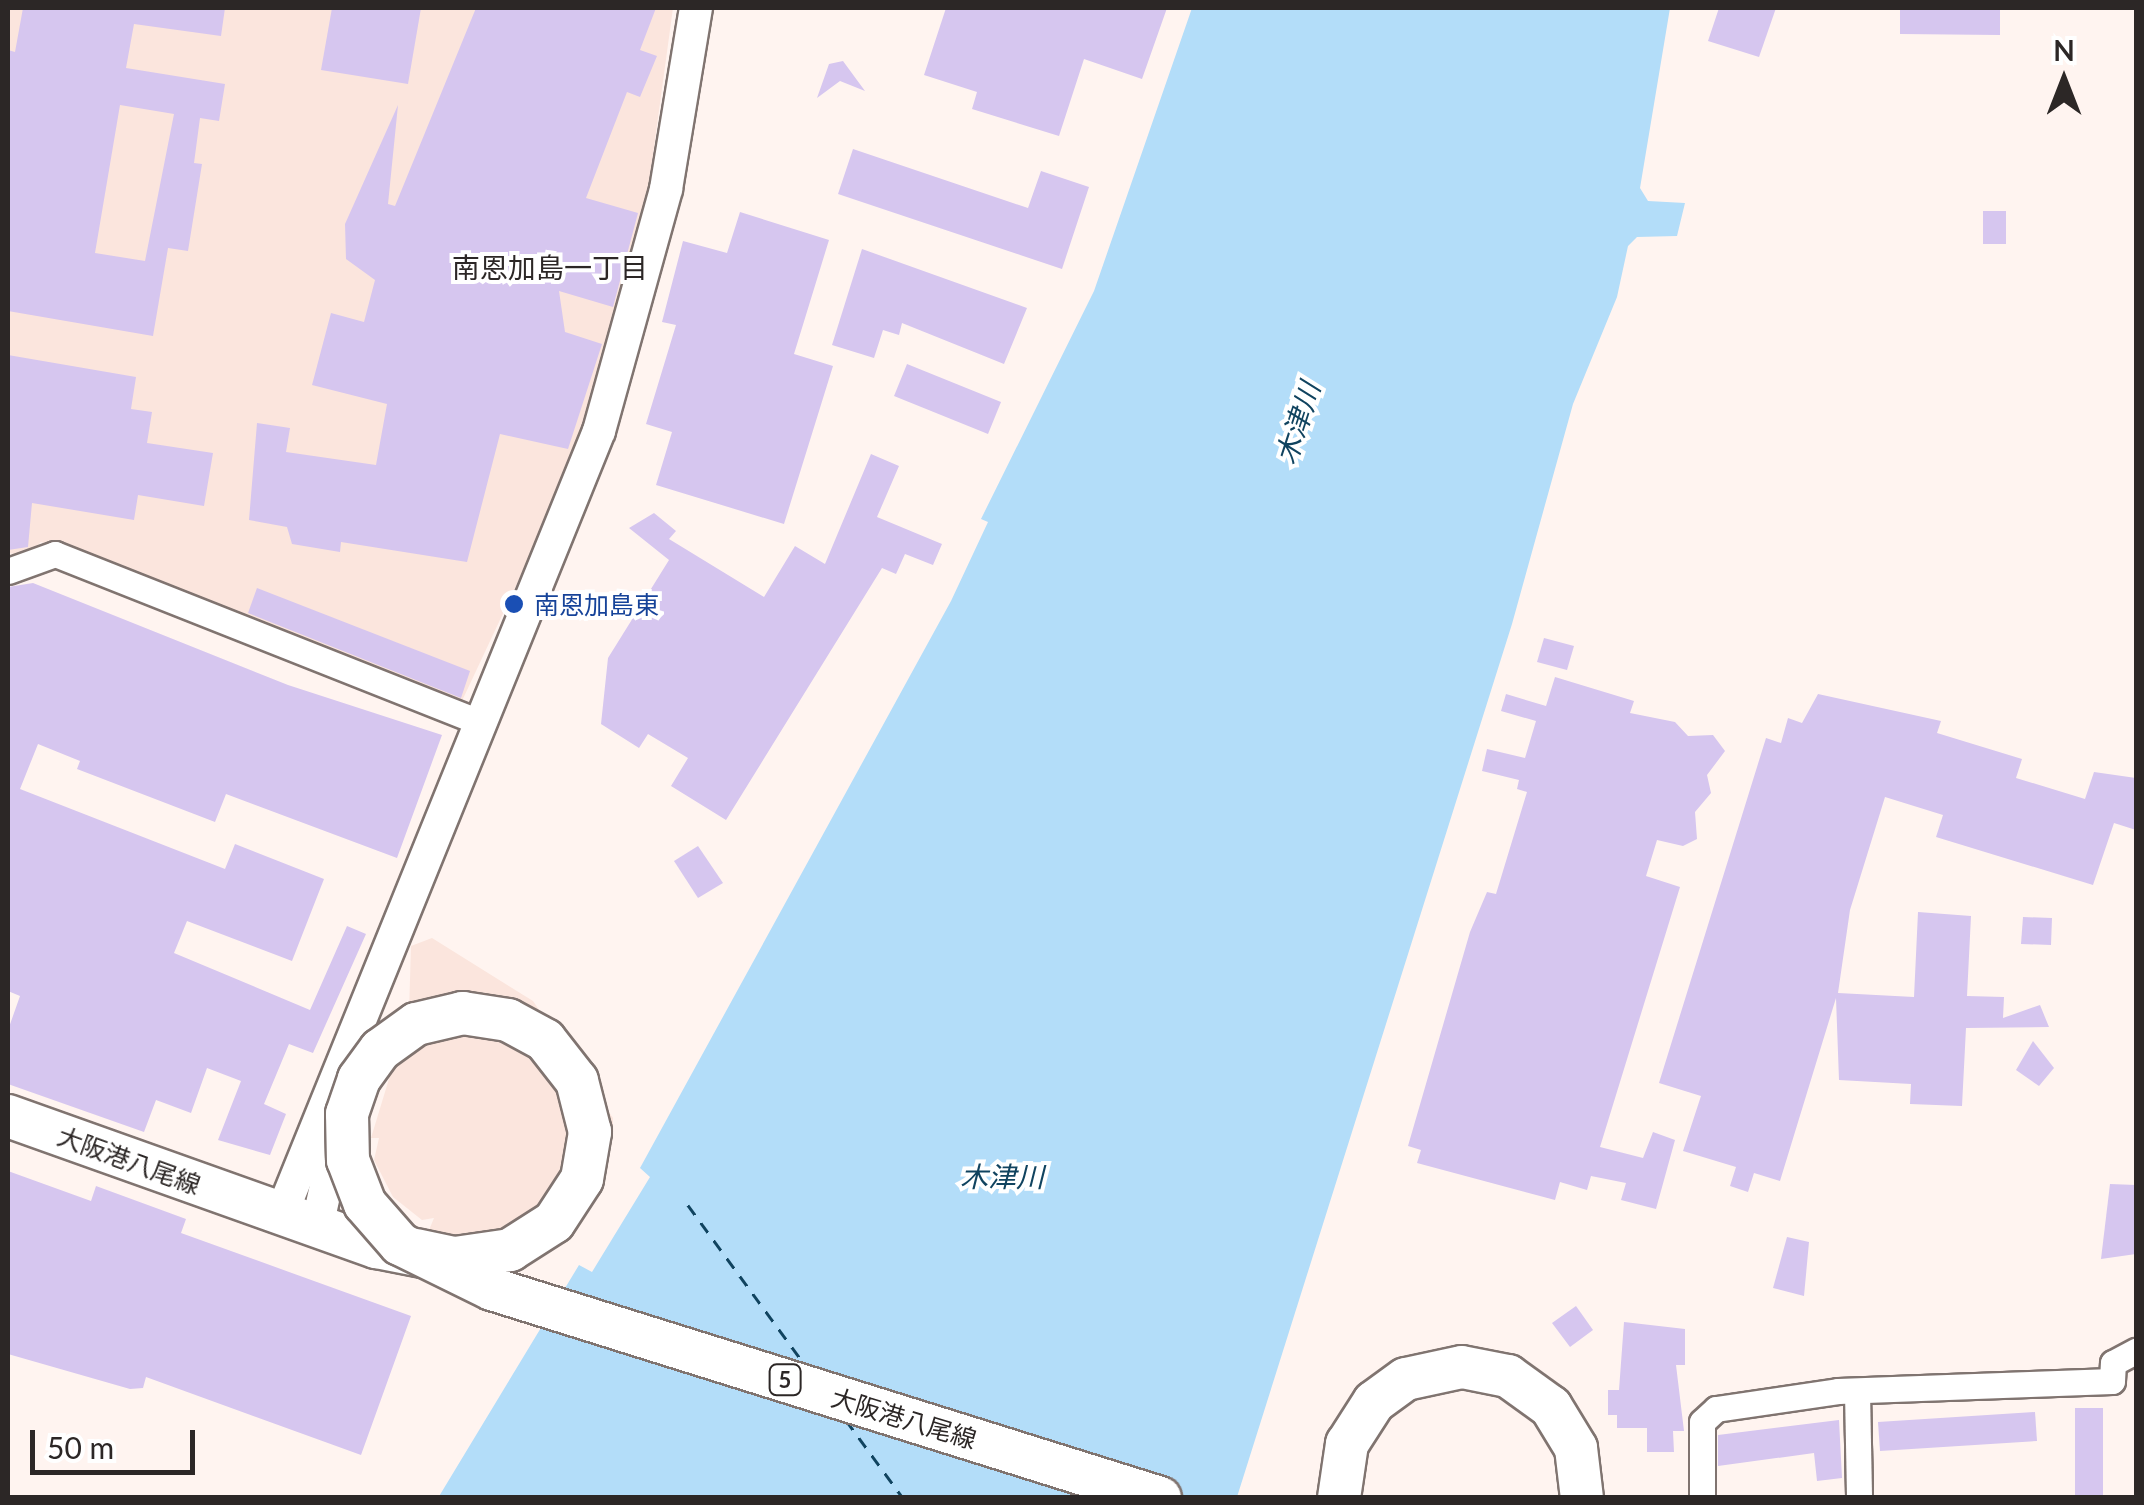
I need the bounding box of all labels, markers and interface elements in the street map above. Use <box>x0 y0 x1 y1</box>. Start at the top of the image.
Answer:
north arrow <box>2014 30 2114 130</box>
text: N <box>2053 33 2075 67</box>
district label: 南恩加島一丁目 <box>452 250 648 284</box>
water label: 木津川 <box>1268 378 1326 468</box>
place label: 南恩加島東 <box>534 589 659 619</box>
marker: 南恩加島東 <box>503 593 525 615</box>
street label: 大阪港八尾線 <box>53 1120 205 1200</box>
water label: 木津川 <box>960 1159 1044 1193</box>
road number: 5 <box>768 1363 802 1397</box>
street label: 大阪港八尾線 <box>828 1382 980 1454</box>
scale bar <box>35 1410 200 1472</box>
text: 50 m <box>47 1429 114 1465</box>

